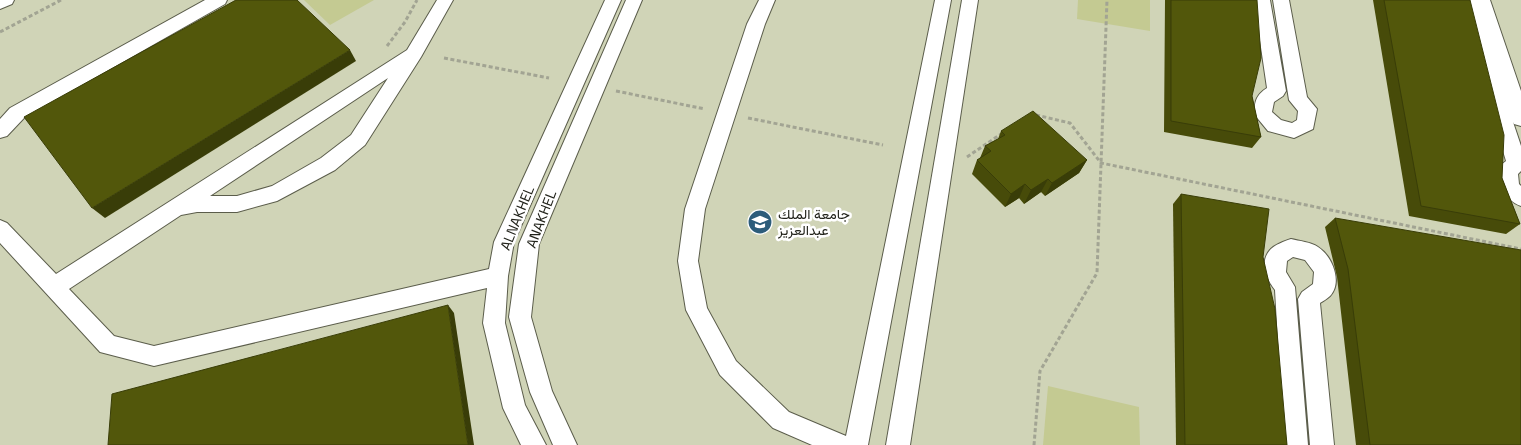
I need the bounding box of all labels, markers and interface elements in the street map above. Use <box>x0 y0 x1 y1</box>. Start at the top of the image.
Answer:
street label: ALNAKHEL <box>496 183 538 253</box>
street label: ANAKHEL <box>522 187 560 250</box>
place label: جامعة الملك عبدالعزيز <box>777 205 850 239</box>
school or university icon: جامعة الملك عبدالعزيز <box>747 209 773 235</box>

